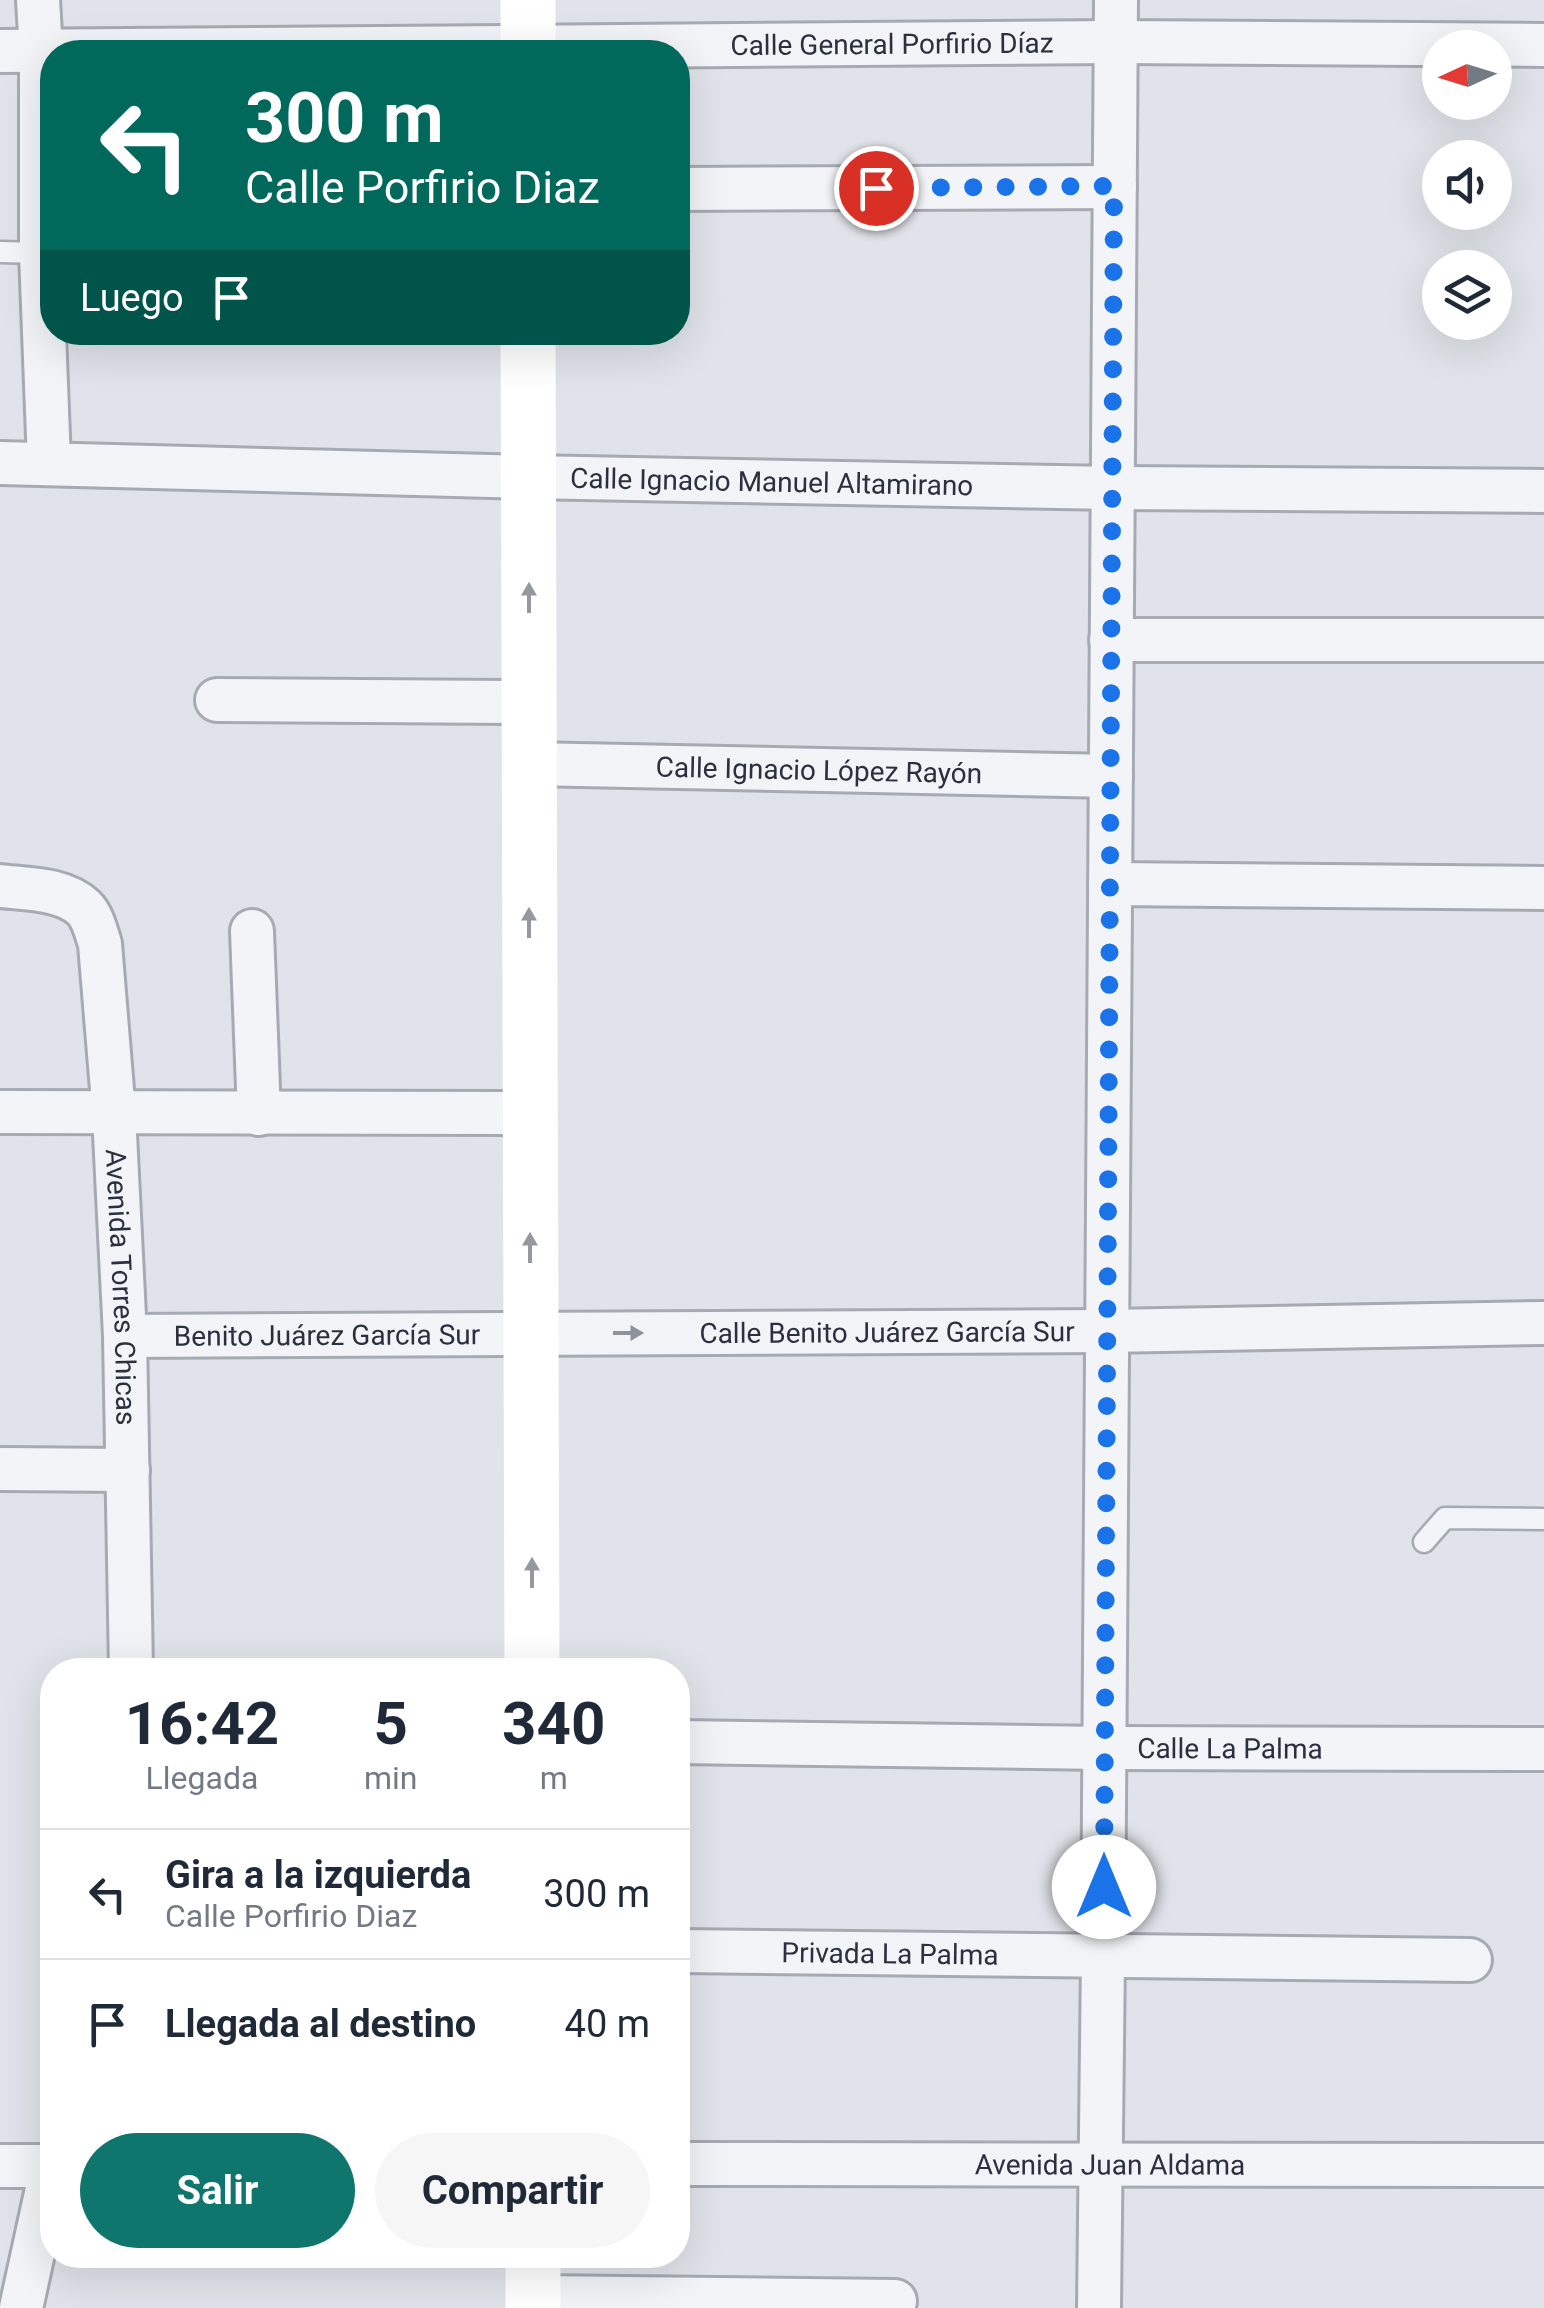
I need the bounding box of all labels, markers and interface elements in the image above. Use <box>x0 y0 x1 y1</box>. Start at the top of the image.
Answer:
street label: Calle General Porfirio Díaz <box>730 26 1054 62</box>
north arrow <box>1422 30 1512 120</box>
map controls <box>1422 30 1512 340</box>
text: 300 m <box>245 77 444 159</box>
icon: left <box>80 80 210 210</box>
button: sound <box>1422 140 1512 230</box>
pin <box>834 146 919 231</box>
text: Calle Porfirio Diaz <box>245 161 600 214</box>
icon: arrive <box>849 161 904 216</box>
button: layers <box>1422 250 1512 340</box>
icon: arrive <box>204 270 259 325</box>
text: Luego <box>80 276 184 320</box>
street label: Calle Ignacio Manuel Altamirano <box>570 461 974 502</box>
one-way arrow <box>521 581 537 613</box>
street label: Calle Ignacio López Rayón <box>655 750 983 790</box>
one-way arrow <box>521 906 537 938</box>
street label: Avenida Torres Chicas <box>99 1148 143 1426</box>
one-way arrow <box>522 1231 538 1263</box>
street label: Calle Benito Juárez García Sur <box>699 1315 1075 1350</box>
street label: Benito Juárez García Sur <box>174 1318 481 1352</box>
one-way arrow <box>613 1325 645 1341</box>
one-way arrow <box>523 1556 539 1588</box>
text: 16:42 <box>125 1688 279 1759</box>
text: 5 <box>373 1688 408 1759</box>
text: 340 <box>502 1688 605 1759</box>
street label: Calle La Palma <box>1137 1732 1323 1765</box>
text: Llegada <box>146 1759 258 1797</box>
text: min <box>364 1759 417 1797</box>
text: m <box>540 1759 568 1797</box>
position arrow <box>1052 1835 1156 1939</box>
text: Gira a la izquierda <box>165 1853 471 1897</box>
icon: left <box>80 1867 135 1922</box>
text: 300 m <box>543 1872 650 1916</box>
text: Calle Porfirio Diaz <box>165 1897 417 1935</box>
street label: Privada La Palma <box>781 1936 999 1971</box>
icon: arrive <box>80 1997 135 2052</box>
text: Llegada al destino <box>165 2002 476 2046</box>
text: 40 m <box>565 2002 650 2046</box>
button: Salir <box>80 2133 355 2248</box>
button: Compartir <box>375 2133 650 2248</box>
street label: Avenida Juan Aldama <box>975 2148 1245 2181</box>

